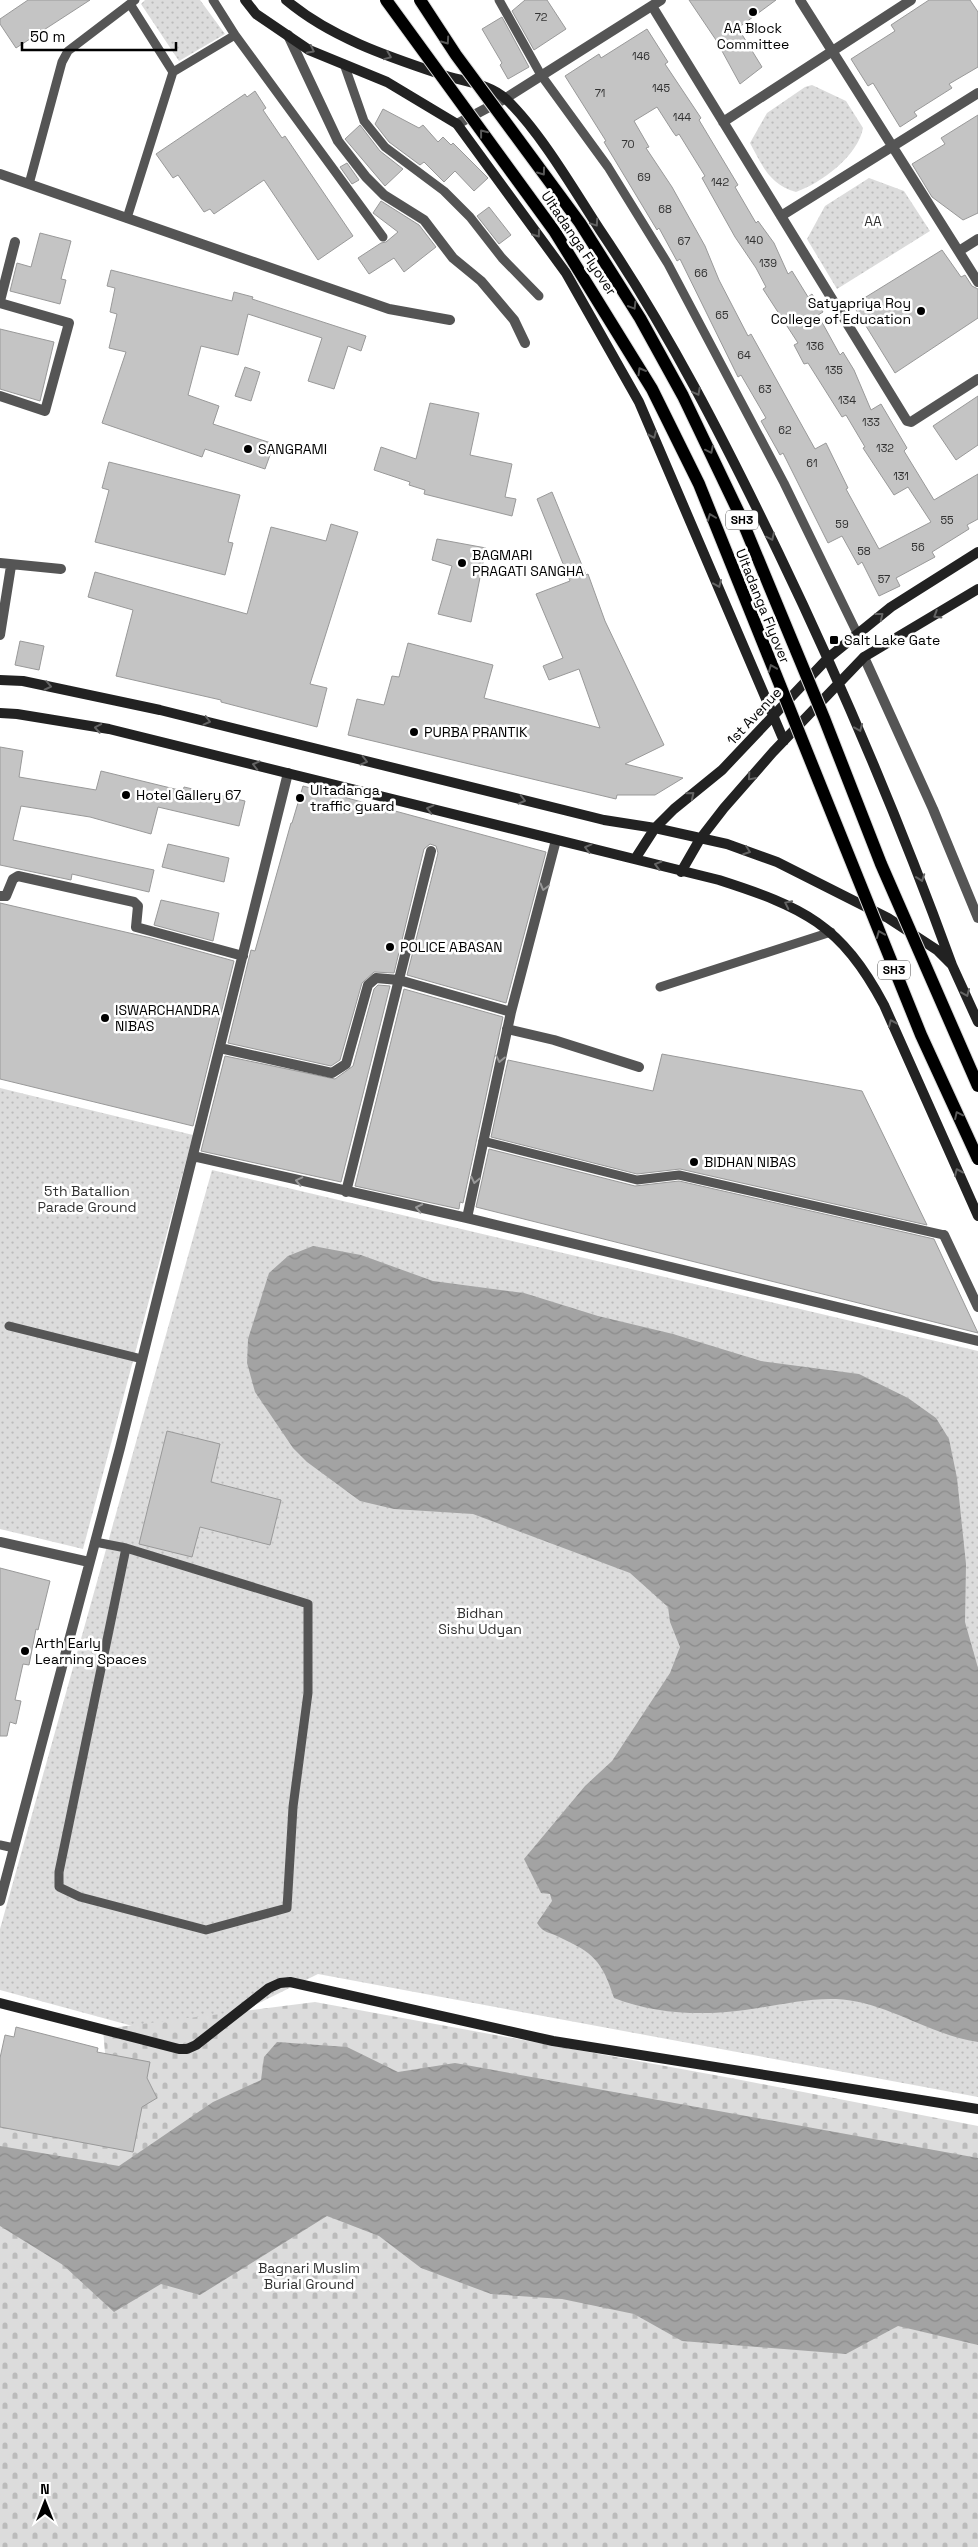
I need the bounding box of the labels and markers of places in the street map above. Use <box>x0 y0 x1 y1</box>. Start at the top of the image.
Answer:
marker: AA Block Committee <box>747 6 759 18</box>
place label: AA Block Committee <box>717 19 789 53</box>
place label: Satyapriya Roy College of Education <box>771 294 911 328</box>
marker: Satyapriya Roy College of Education <box>915 305 927 317</box>
place label: SANGRAMI <box>258 440 327 458</box>
marker: SANGRAMI <box>242 443 254 455</box>
place label: BAGMARI PRAGATI SANGHA <box>472 546 584 580</box>
marker: BAGMARI PRAGATI SANGHA <box>456 557 468 569</box>
place label: Salt Lake Gate <box>844 631 940 649</box>
marker: Salt Lake Gate <box>828 634 840 646</box>
place label: PURBA PRANTIK <box>424 723 528 741</box>
marker: PURBA PRANTIK <box>408 726 420 738</box>
place label: Ultadanga traffic guard <box>310 781 394 815</box>
place label: Hotel Gallery 67 <box>136 786 241 804</box>
marker: Hotel Gallery 67 <box>120 789 132 801</box>
marker: Ultadanga traffic guard <box>294 792 306 804</box>
place label: POLICE ABASAN <box>400 938 503 956</box>
marker: POLICE ABASAN <box>384 941 396 953</box>
place label: ISWARCHANDRA NIBAS <box>115 1001 220 1035</box>
marker: ISWARCHANDRA NIBAS <box>99 1012 111 1024</box>
place label: BIDHAN NIBAS <box>704 1153 796 1171</box>
marker: BIDHAN NIBAS <box>688 1156 700 1168</box>
place label: Arth Early Learning Spaces <box>35 1634 147 1668</box>
marker: Arth Early Learning Spaces <box>19 1645 31 1657</box>

